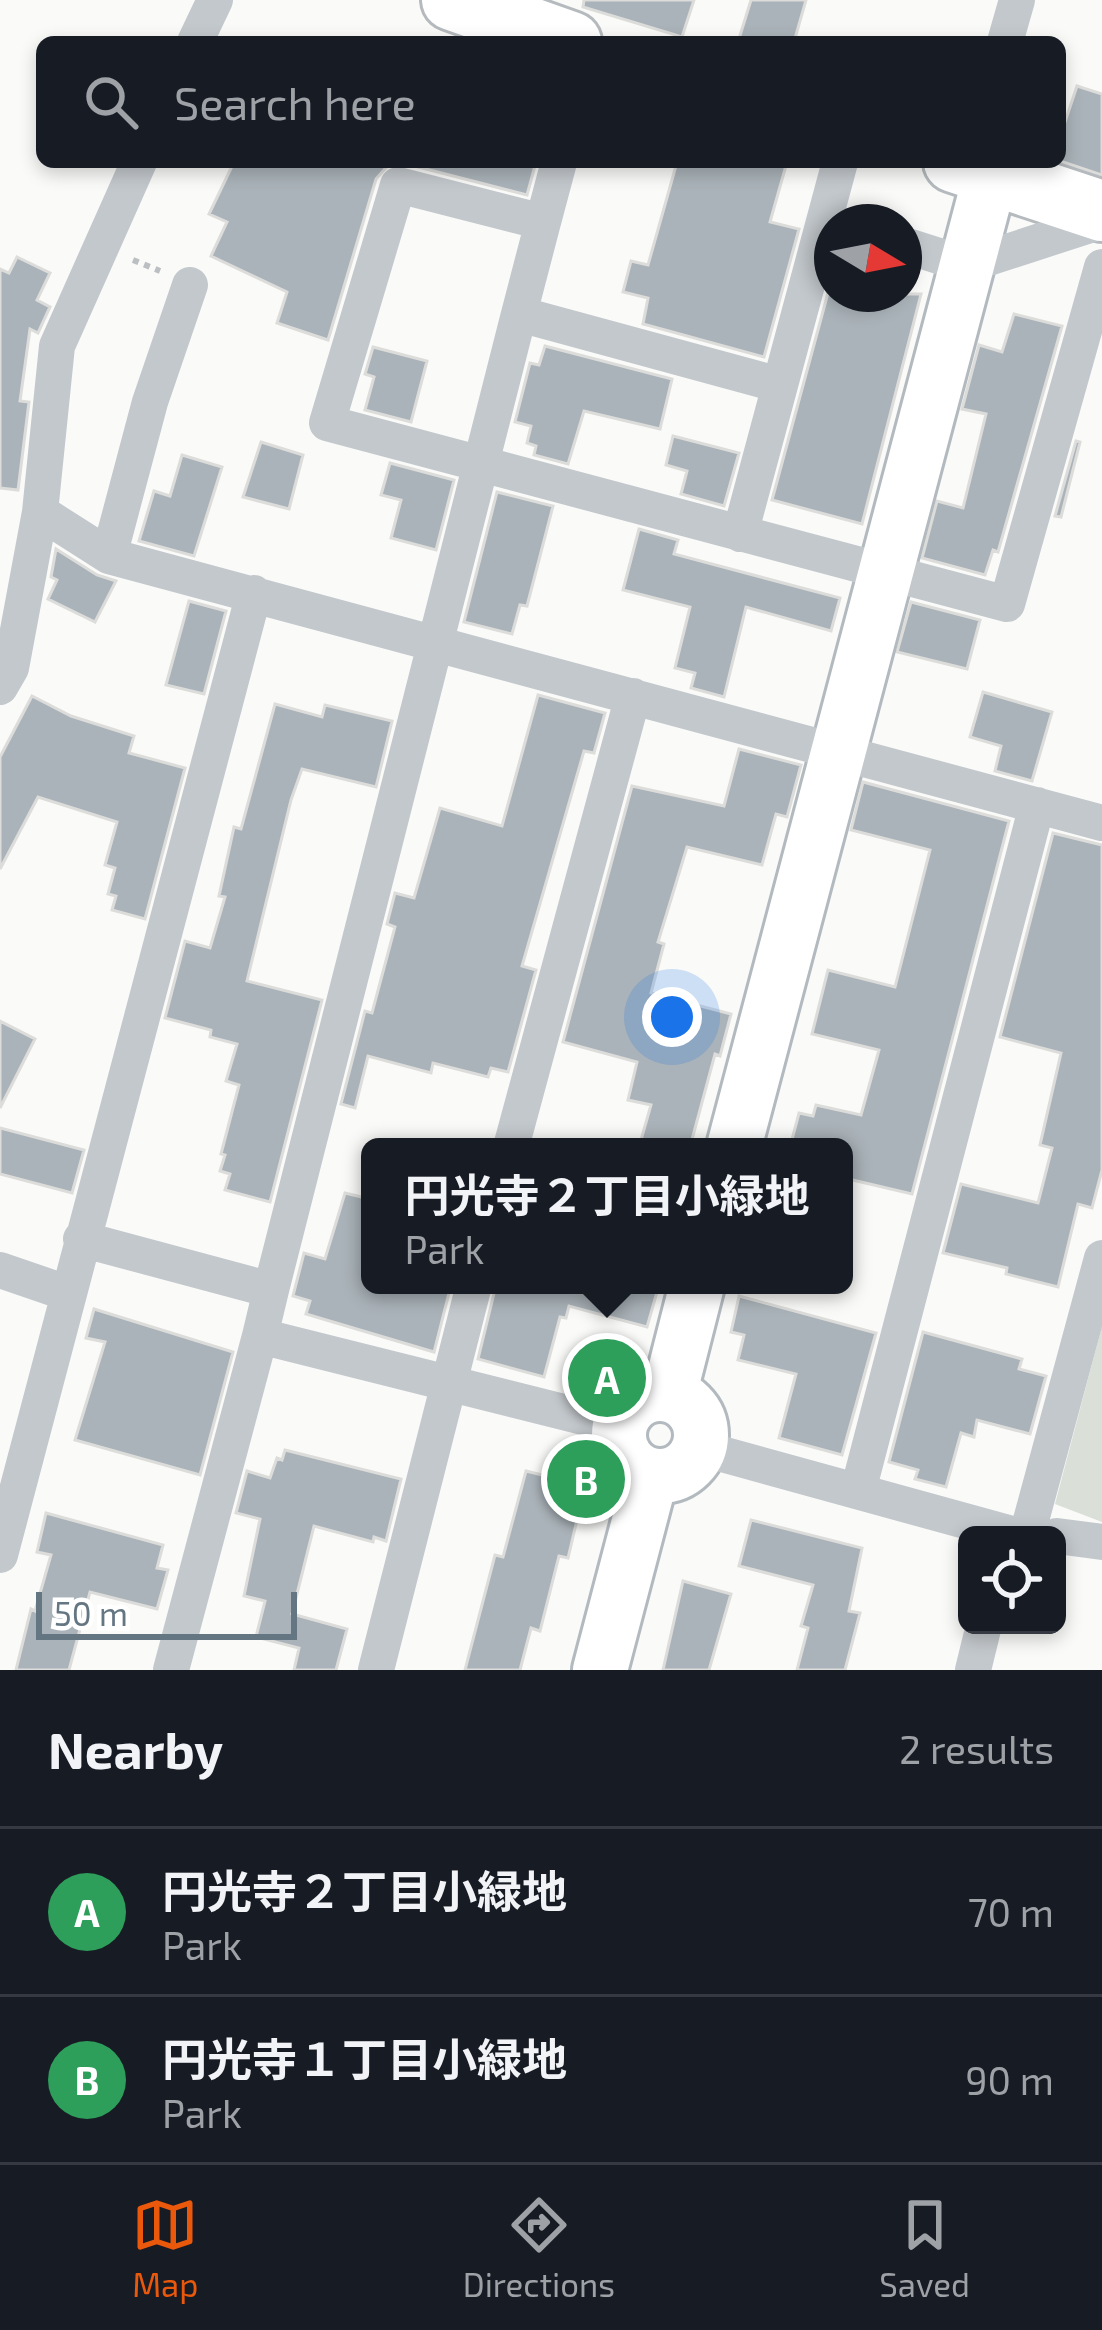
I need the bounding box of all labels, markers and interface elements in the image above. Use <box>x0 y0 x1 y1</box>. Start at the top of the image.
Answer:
search box <box>36 36 1066 168</box>
icon: search <box>78 69 144 135</box>
text: Search here <box>174 75 416 129</box>
north arrow <box>814 204 922 312</box>
your location <box>642 987 702 1047</box>
popup <box>361 1138 853 1294</box>
text: 円光寺２丁目小緑地 <box>404 1167 810 1221</box>
text: Park <box>404 1225 484 1272</box>
pin: A <box>568 1333 646 1423</box>
pin: B <box>547 1434 625 1524</box>
map controls <box>958 1526 1066 1634</box>
button: locate <box>958 1526 1066 1634</box>
scale bar <box>36 1586 297 1639</box>
text: 50 m <box>54 1593 128 1633</box>
text: Nearby <box>48 1718 223 1779</box>
text: 2 results <box>899 1725 1054 1772</box>
text: 円光寺２丁目小緑地 <box>162 1863 567 1917</box>
text: A <box>74 1888 100 1935</box>
text: 70 m <box>968 1888 1054 1935</box>
text: Park <box>162 1921 242 1968</box>
text: 円光寺１丁目小緑地 <box>162 2031 567 2085</box>
text: B <box>75 2056 99 2103</box>
text: 90 m <box>965 2056 1054 2103</box>
text: Park <box>162 2089 242 2136</box>
tab: Map <box>132 2192 198 2304</box>
tab: Directions <box>463 2192 615 2304</box>
tab: Saved <box>879 2192 970 2304</box>

